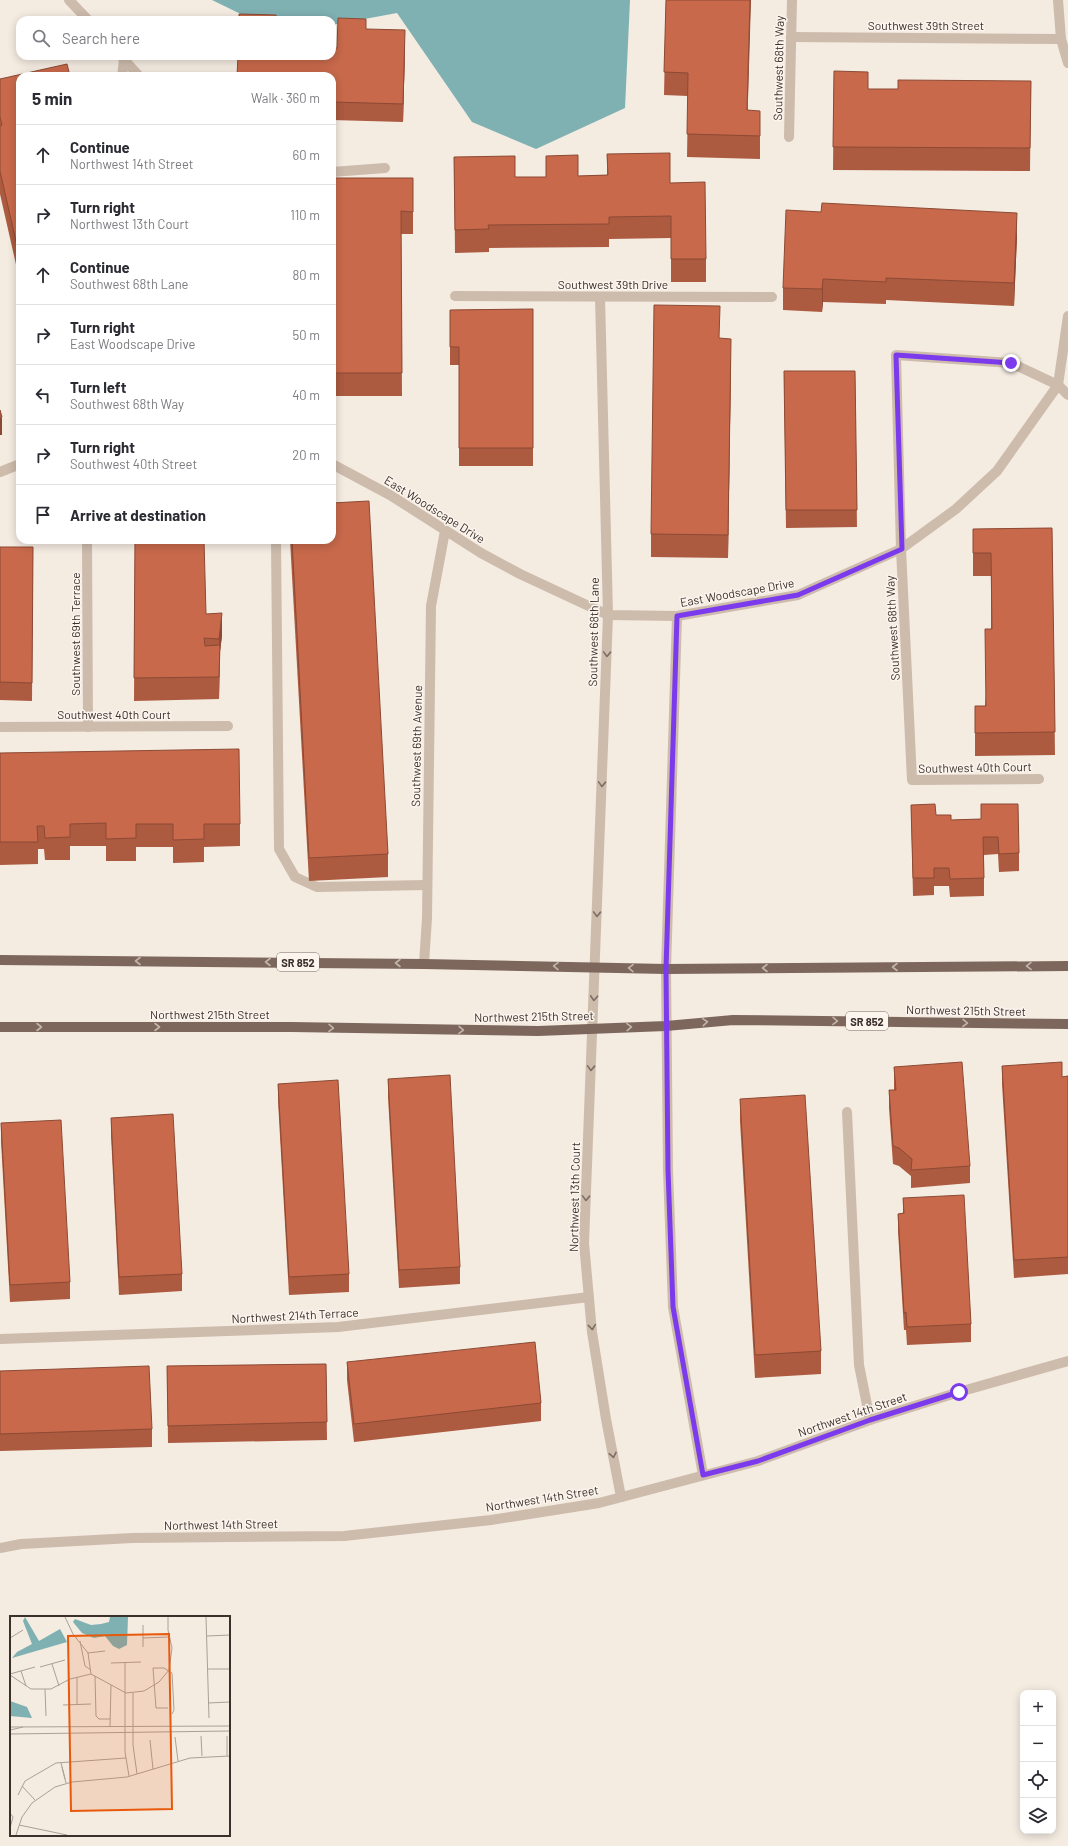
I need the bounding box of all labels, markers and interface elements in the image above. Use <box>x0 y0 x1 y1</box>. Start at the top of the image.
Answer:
street label: Southwest 68th Way <box>770 15 786 121</box>
search box <box>16 16 336 60</box>
street label: Southwest 39th Street <box>868 18 984 32</box>
icon: search <box>30 27 52 49</box>
text: Search here <box>62 29 140 47</box>
text: 5 min <box>32 88 72 108</box>
text: Walk · 360 m <box>251 90 320 106</box>
text: Continue <box>70 138 130 156</box>
icon: ahead <box>32 144 54 166</box>
text: 60 m <box>293 147 320 163</box>
text: Northwest 14th Street <box>70 156 194 172</box>
text: Turn right <box>70 198 135 216</box>
icon: right <box>32 204 54 226</box>
text: 110 m <box>290 207 320 223</box>
text: Northwest 13th Court <box>70 216 189 232</box>
text: Continue <box>70 258 130 276</box>
icon: ahead <box>32 264 54 286</box>
text: 80 m <box>293 267 320 283</box>
text: Southwest 68th Lane <box>70 276 188 292</box>
street label: Southwest 39th Drive <box>558 277 668 291</box>
text: Turn right <box>70 318 135 336</box>
icon: right <box>32 324 54 346</box>
text: 50 m <box>293 327 320 343</box>
text: East Woodscape Drive <box>70 336 195 352</box>
route end <box>1002 354 1020 372</box>
text: Turn left <box>70 378 126 396</box>
icon: left <box>32 384 54 406</box>
text: 40 m <box>292 387 320 403</box>
text: Southwest 68th Way <box>70 396 184 412</box>
text: Turn right <box>70 438 135 456</box>
icon: right <box>32 444 54 466</box>
text: 20 m <box>292 447 320 463</box>
text: Southwest 40th Street <box>70 456 197 472</box>
street label: East Woodscape Drive <box>382 472 488 546</box>
icon: arrive <box>32 504 54 526</box>
text: Arrive at destination <box>70 506 206 524</box>
street label: Southwest 69th Terrace <box>68 572 82 696</box>
street label: East Woodscape Drive <box>679 575 795 609</box>
street label: Southwest 68th Way <box>882 575 902 681</box>
street label: Southwest 68th Lane <box>585 577 601 687</box>
one-way arrow <box>603 651 611 657</box>
street label: Southwest 69th Avenue <box>408 685 424 807</box>
street label: Southwest 40th Court <box>57 707 171 721</box>
street label: Southwest 40th Court <box>918 759 1032 775</box>
one-way arrow <box>598 781 606 787</box>
one-way arrow <box>593 911 602 917</box>
road number: SR 852 <box>277 953 319 971</box>
one-way arrow <box>135 957 141 965</box>
one-way arrow <box>265 958 271 966</box>
one-way arrow <box>395 959 401 967</box>
one-way arrow <box>553 962 559 970</box>
one-way arrow <box>1026 962 1032 970</box>
one-way arrow <box>892 963 898 971</box>
one-way arrow <box>628 964 634 972</box>
one-way arrow <box>762 964 768 972</box>
one-way arrow <box>589 995 598 1001</box>
street label: Northwest 215th Street <box>906 1002 1026 1018</box>
street label: Northwest 215th Street <box>150 1007 270 1021</box>
street label: Northwest 215th Street <box>474 1008 594 1024</box>
road number: SR 852 <box>846 1012 888 1030</box>
one-way arrow <box>832 1017 838 1025</box>
one-way arrow <box>702 1018 708 1027</box>
one-way arrow <box>962 1018 968 1027</box>
one-way arrow <box>36 1023 42 1031</box>
one-way arrow <box>154 1023 160 1031</box>
one-way arrow <box>626 1023 632 1032</box>
one-way arrow <box>328 1024 334 1032</box>
one-way arrow <box>458 1026 464 1034</box>
one-way arrow <box>586 1065 595 1071</box>
street label: Northwest 13th Court <box>566 1142 582 1252</box>
one-way arrow <box>581 1195 590 1201</box>
street label: Northwest 214th Terrace <box>231 1305 359 1325</box>
one-way arrow <box>587 1324 596 1330</box>
route start <box>950 1383 968 1401</box>
street label: Northwest 14th Street <box>796 1389 908 1439</box>
one-way arrow <box>609 1452 617 1458</box>
street label: Northwest 14th Street <box>485 1482 599 1514</box>
street label: Northwest 14th Street <box>164 1516 278 1532</box>
inset map <box>10 1616 230 1836</box>
map controls <box>1020 1690 1056 1834</box>
button: + <box>1020 1690 1056 1726</box>
button: − <box>1020 1726 1056 1762</box>
button: locate <box>1020 1762 1056 1798</box>
button: layers <box>1020 1798 1056 1834</box>

